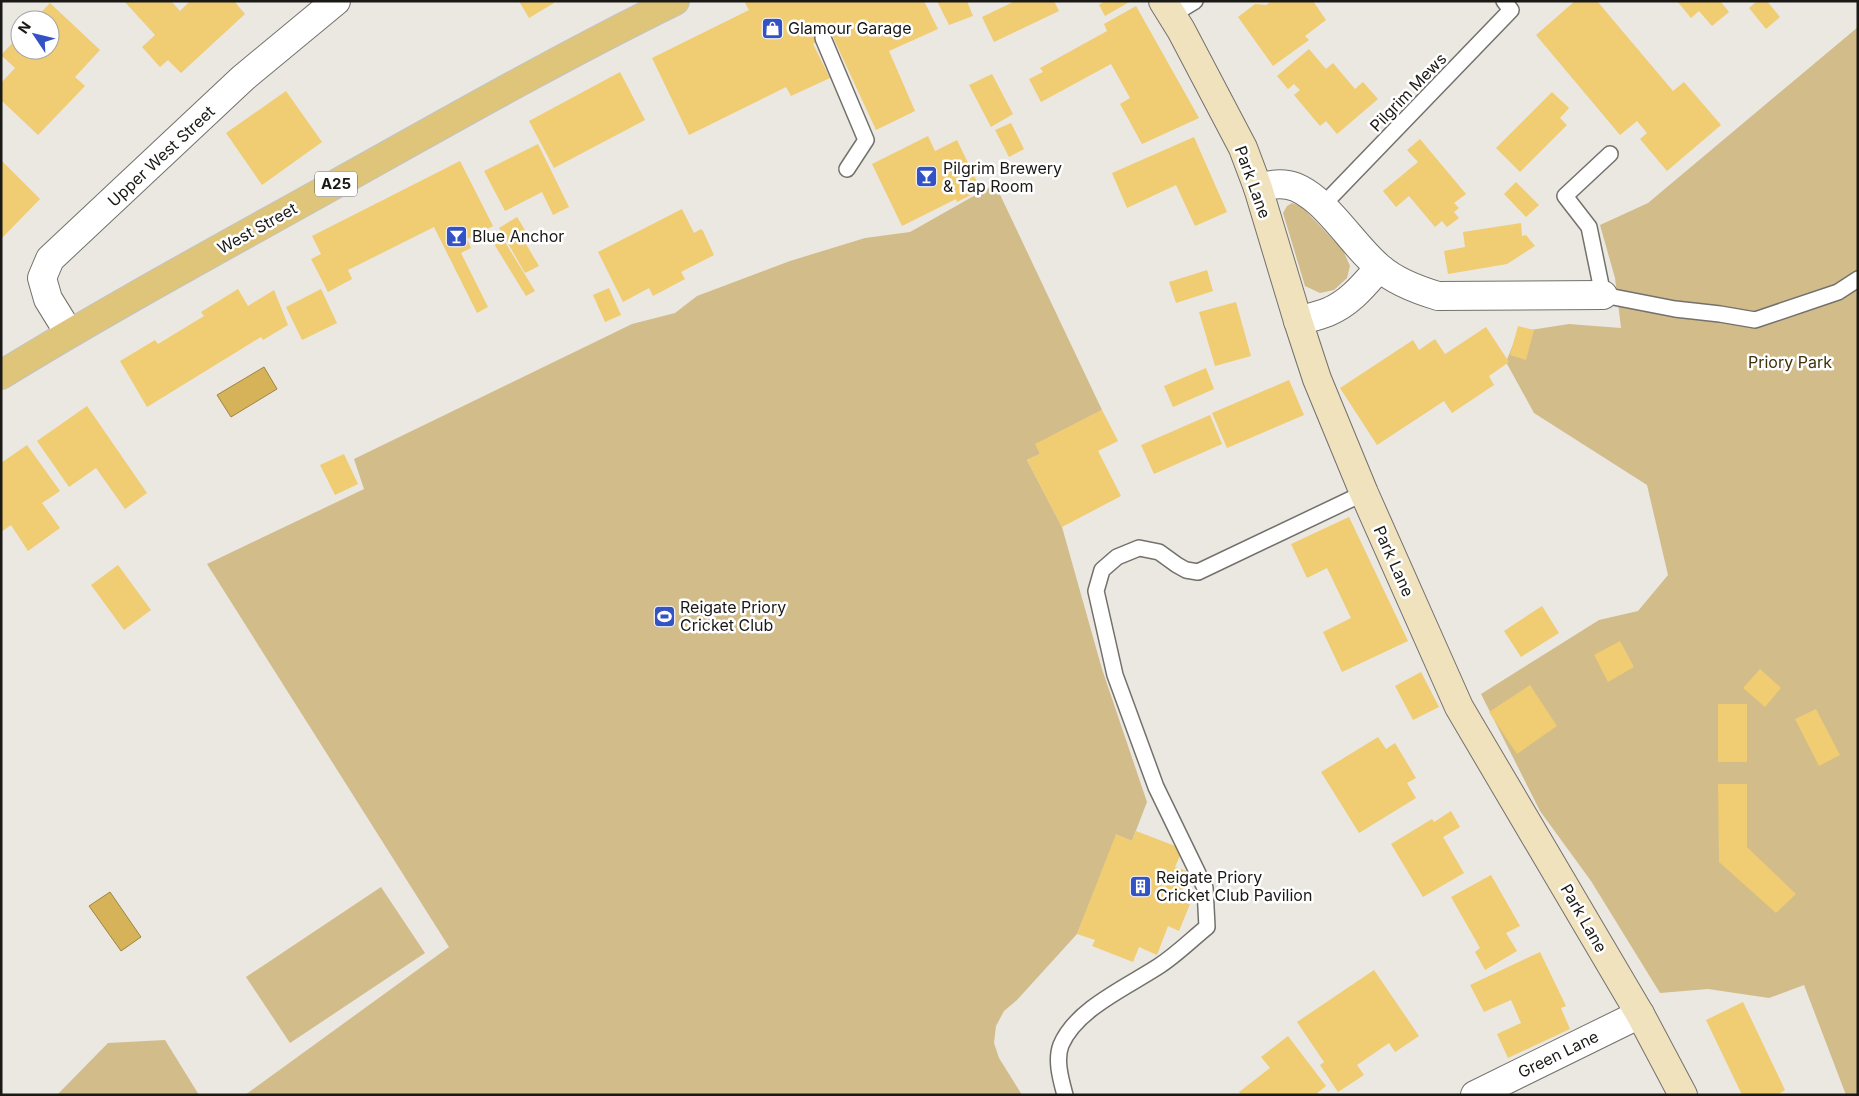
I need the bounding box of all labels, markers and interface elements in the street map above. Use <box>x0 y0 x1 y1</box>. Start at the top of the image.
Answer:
north arrow <box>10 10 60 60</box>
shop icon: Glamour Garage <box>760 16 784 40</box>
text: N <box>14 18 34 37</box>
place label: Glamour Garage <box>788 18 911 38</box>
street label: Pilgrim Mews <box>1366 49 1450 135</box>
street label: Upper West Street <box>103 101 219 211</box>
street label: Park Lane <box>1231 143 1275 221</box>
place label: Pilgrim Brewery & Tap Room <box>943 158 1062 196</box>
bar icon: Pilgrim Brewery & Tap Room <box>915 165 939 189</box>
road number: A25 <box>315 172 357 196</box>
street label: West Street <box>214 198 300 258</box>
bar icon: Blue Anchor <box>444 224 468 248</box>
place label: Blue Anchor <box>472 226 564 246</box>
park label: Priory Park <box>1748 352 1832 372</box>
street label: Park Lane <box>1369 522 1419 600</box>
place label: Reigate Priory Cricket Club <box>680 597 786 635</box>
sports icon: Reigate Priory Cricket Club <box>652 604 676 628</box>
place label: Reigate Priory Cricket Club Pavilion <box>1156 867 1312 905</box>
building icon: Reigate Priory Cricket Club Pavilion <box>1128 874 1152 898</box>
street label: Park Lane <box>1556 880 1612 956</box>
street label: Green Lane <box>1514 1026 1602 1082</box>

